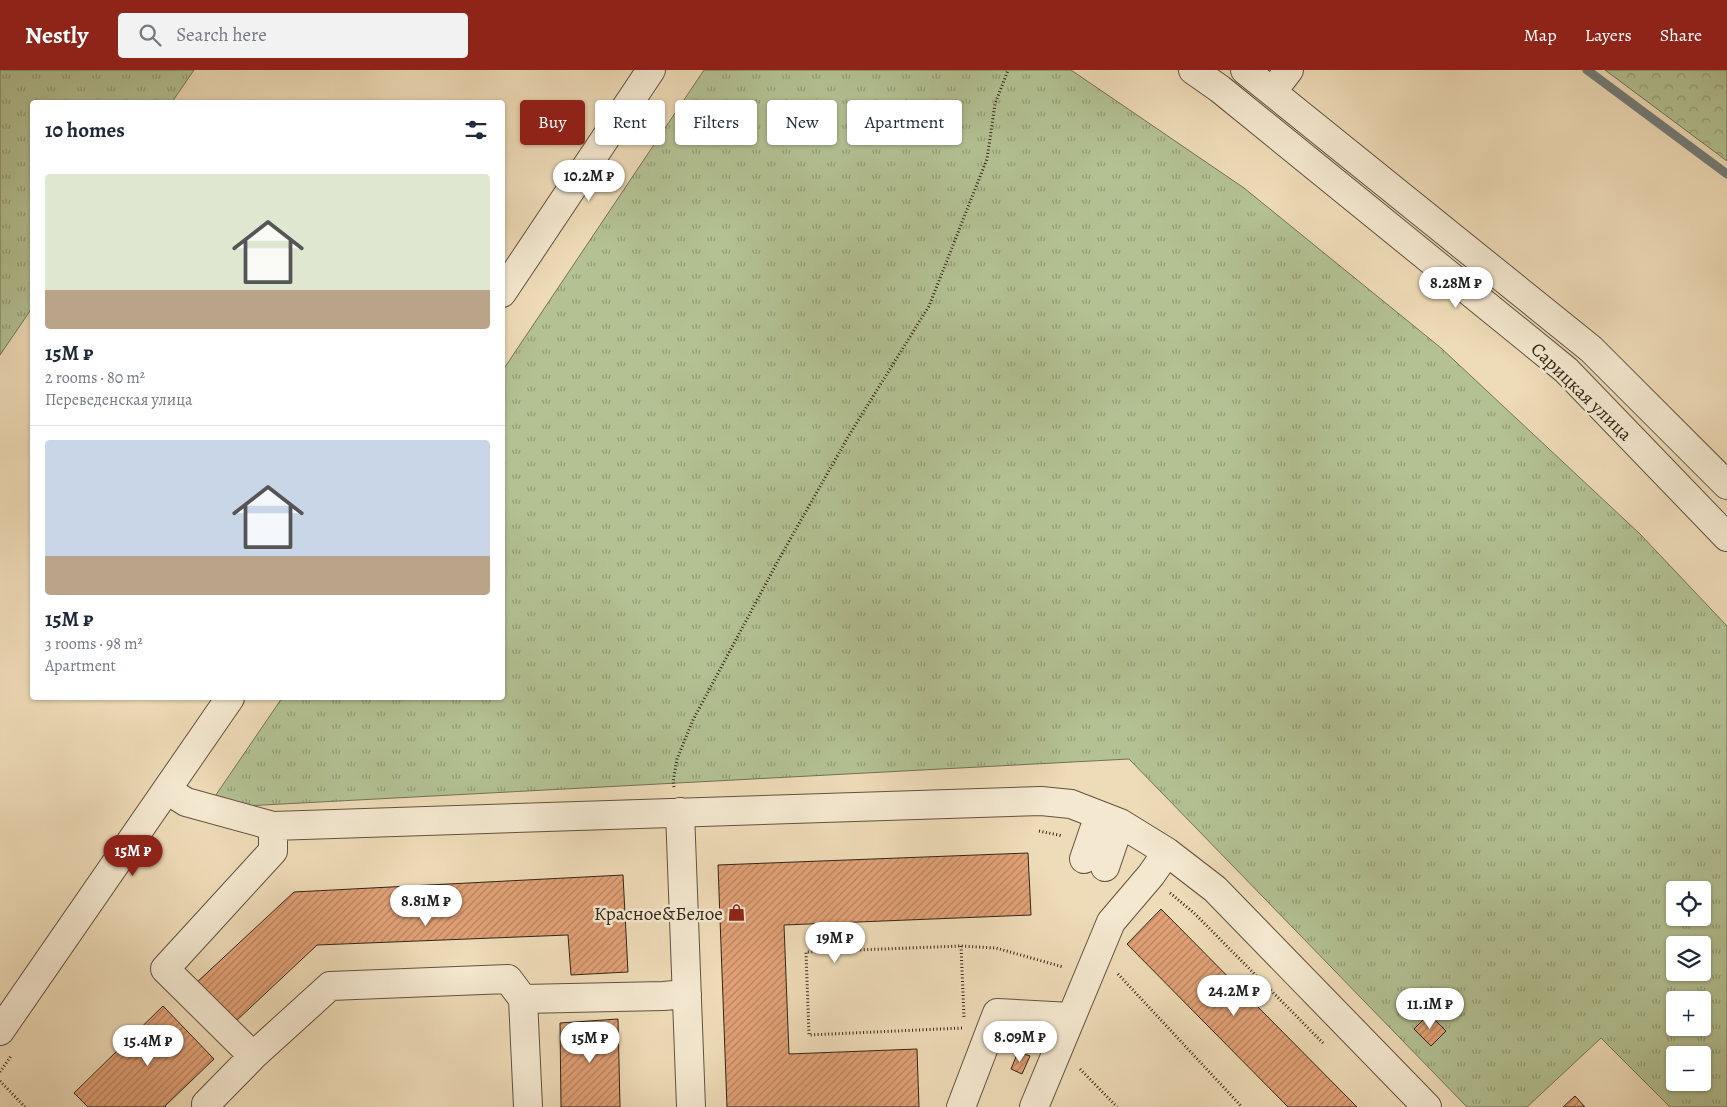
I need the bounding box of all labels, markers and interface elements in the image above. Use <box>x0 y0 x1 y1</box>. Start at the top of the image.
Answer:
search box <box>118 13 468 58</box>
text: Nestly <box>25 19 88 51</box>
icon: search <box>136 21 164 49</box>
text: Search here <box>176 22 267 48</box>
text: Map <box>1524 23 1557 47</box>
text: Layers <box>1585 23 1632 47</box>
text: Share <box>1660 23 1702 47</box>
chip: Buy <box>520 100 585 145</box>
chip: Rent <box>595 100 665 145</box>
chip: Filters <box>675 100 757 145</box>
chip: New <box>767 100 837 145</box>
chip: Apartment <box>847 100 962 145</box>
text: 10 homes <box>45 116 125 144</box>
icon: filters <box>462 116 490 144</box>
pin: 10.2M ₽ <box>543 160 635 202</box>
text: 10.2M ₽ <box>564 165 614 187</box>
icon: home <box>223 207 313 297</box>
pin: 8.28M ₽ <box>1410 266 1502 309</box>
text: 8.28M ₽ <box>1430 272 1482 294</box>
street label: Сарицкая улица <box>1525 337 1638 447</box>
text: 15M ₽ <box>45 339 93 367</box>
text: 2 rooms · 80 m² <box>45 367 145 389</box>
text: Переведенская улица <box>45 389 192 411</box>
icon: home <box>223 472 313 562</box>
text: 15M ₽ <box>45 605 93 633</box>
text: 3 rooms · 98 m² <box>45 633 143 655</box>
text: Apartment <box>45 655 116 677</box>
pin: 15M ₽ <box>98 834 168 877</box>
text: 15M ₽ <box>115 840 151 862</box>
map controls <box>1666 881 1711 1091</box>
button: locate <box>1666 881 1711 926</box>
pin: 8.81M ₽ <box>380 884 472 927</box>
text: 8.81M ₽ <box>401 890 451 912</box>
place label: Красное&Белое <box>594 901 723 927</box>
shop icon: Красное&Белое <box>727 903 747 923</box>
pin: 19M ₽ <box>800 922 870 964</box>
text: 19M ₽ <box>816 927 854 949</box>
button: layers <box>1666 936 1711 981</box>
pin: 24.2M ₽ <box>1188 974 1280 1017</box>
text: 24.2M ₽ <box>1208 980 1260 1002</box>
pin: 11.1M ₽ <box>1384 988 1476 1030</box>
button: + <box>1666 991 1711 1036</box>
text: 11.1M ₽ <box>1407 993 1453 1015</box>
pin: 8.09M ₽ <box>974 1020 1066 1063</box>
pin: 15M ₽ <box>555 1022 625 1064</box>
pin: 15.4M ₽ <box>102 1024 194 1067</box>
text: 8.09M ₽ <box>994 1026 1046 1048</box>
text: 15M ₽ <box>572 1027 608 1049</box>
text: 15.4M ₽ <box>124 1030 172 1052</box>
button: − <box>1666 1046 1711 1091</box>

